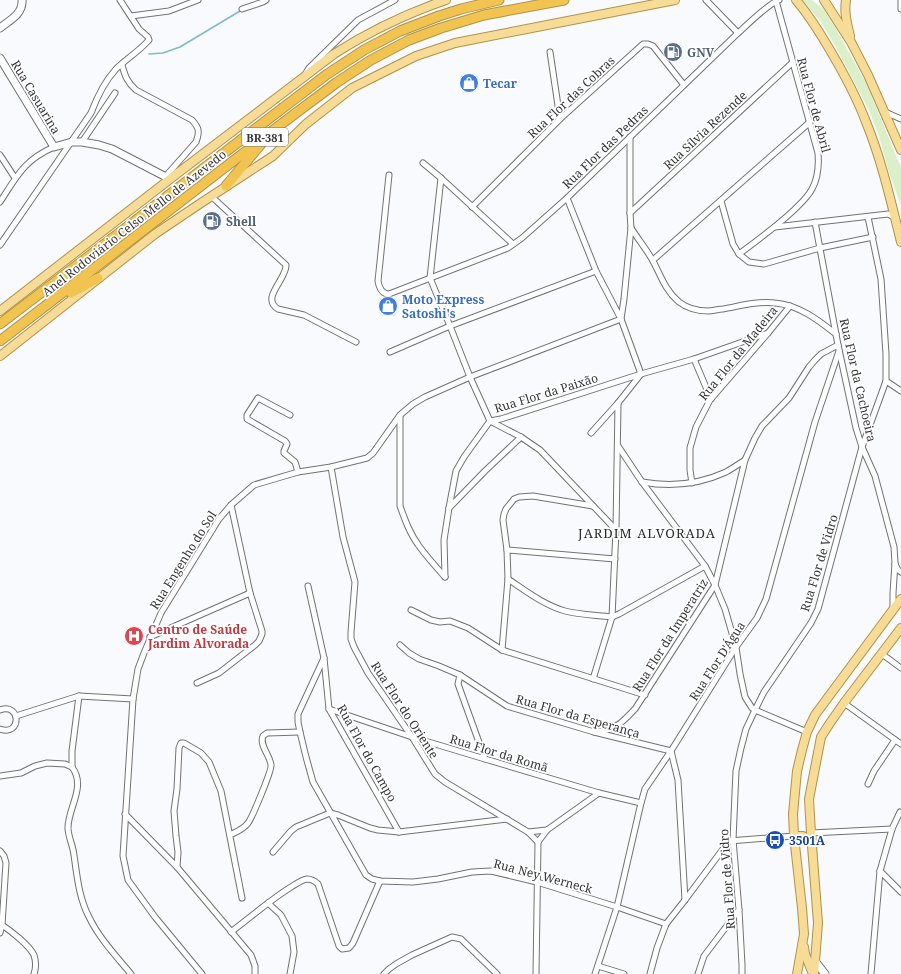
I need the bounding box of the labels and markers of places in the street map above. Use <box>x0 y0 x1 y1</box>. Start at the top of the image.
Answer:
fuel station icon: GNV <box>662 41 684 63</box>
place label: GNV <box>687 44 715 61</box>
shop icon: Tecar <box>458 72 480 94</box>
place label: Tecar <box>483 75 518 92</box>
fuel station icon: Shell <box>201 210 223 232</box>
place label: Shell <box>226 213 257 230</box>
place label: Moto Express Satoshi's <box>402 291 484 322</box>
shop icon: Moto Express Satoshi's <box>377 295 399 317</box>
place label: Centro de Saúde Jardim Alvorada <box>147 621 249 652</box>
hospital icon: Centro de Saúde Jardim Alvorada <box>123 625 145 647</box>
bus stop icon: 3501A <box>764 829 786 851</box>
place label: 3501A <box>789 832 826 849</box>

